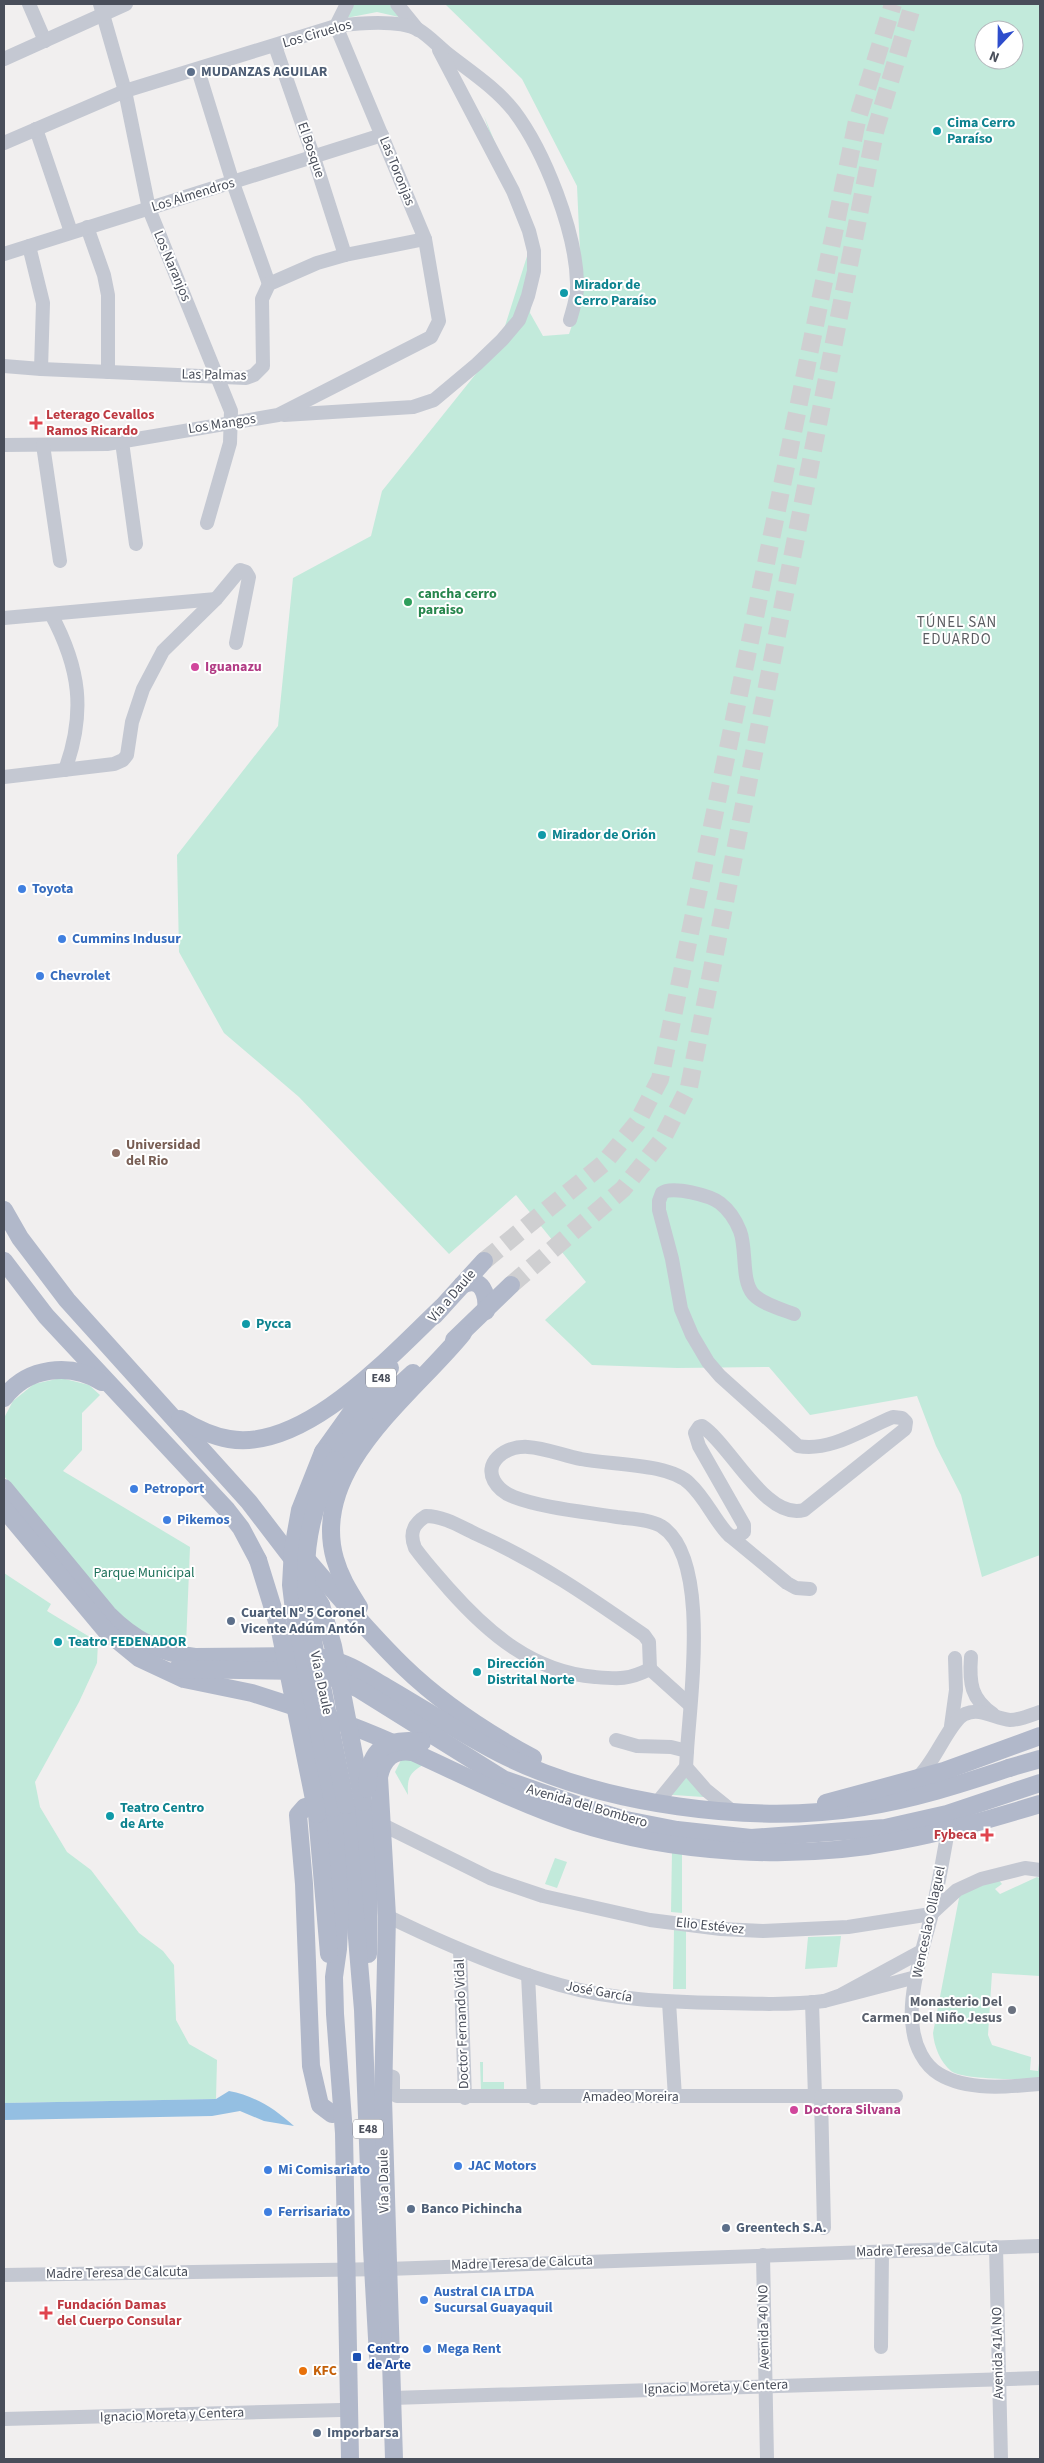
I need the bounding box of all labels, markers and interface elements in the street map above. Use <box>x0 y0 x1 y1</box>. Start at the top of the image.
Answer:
street label: Los Ciruelos <box>280 15 354 53</box>
north arrow <box>974 20 1024 70</box>
text: N <box>986 45 1003 67</box>
place label: MUDANZAS AGUILAR <box>201 62 328 82</box>
marker: MUDANZAS AGUILAR <box>185 66 197 78</box>
place label: Cima Cerro Paraíso <box>947 113 1016 149</box>
street label: El Bosque <box>292 119 330 181</box>
marker: Cima Cerro Paraíso <box>931 125 943 137</box>
street label: Las Toronjas <box>374 133 420 209</box>
street label: Los Almendros <box>149 173 237 217</box>
street label: Los Naranjos <box>148 228 196 305</box>
place label: Mirador de Cerro Paraíso <box>574 275 657 311</box>
marker: Mirador de Cerro Paraíso <box>558 287 570 299</box>
street label: Las Palmas <box>181 364 247 386</box>
place label: Leterago Cevallos Ramos Ricardo <box>46 405 155 441</box>
street label: Los Mangos <box>187 409 257 439</box>
marker: Leterago Cevallos Ramos Ricardo <box>30 417 42 429</box>
place label: cancha cerro paraiso <box>418 584 497 620</box>
marker: cancha cerro paraiso <box>402 596 414 608</box>
district label: TÚNEL SAN EDUARDO <box>917 612 997 650</box>
place label: Iguanazu <box>205 657 262 677</box>
marker: Iguanazu <box>189 661 201 673</box>
place label: Mirador de Orión <box>552 825 656 845</box>
marker: Mirador de Orión <box>536 829 548 841</box>
place label: Toyota <box>32 879 73 899</box>
marker: Toyota <box>16 883 28 895</box>
place label: Cummins Indusur <box>72 929 181 949</box>
marker: Cummins Indusur <box>56 933 68 945</box>
place label: Chevrolet <box>50 966 111 986</box>
marker: Chevrolet <box>34 970 46 982</box>
place label: Universidad del Rio <box>126 1135 201 1171</box>
marker: Universidad del Rio <box>110 1147 122 1159</box>
street label: Vía a Daule <box>423 1265 481 1327</box>
place label: Pycca <box>256 1314 291 1334</box>
marker: Pycca <box>240 1318 252 1330</box>
road number: E48 <box>366 1369 396 1388</box>
place label: Petroport <box>144 1479 205 1499</box>
marker: Petroport <box>128 1483 140 1495</box>
place label: Pikemos <box>177 1510 230 1530</box>
marker: Pikemos <box>161 1514 173 1526</box>
park label: Parque Municipal <box>93 1563 195 1583</box>
place label: Cuartel Nº 5 Coronel Vicente Adúm Antón <box>240 1603 365 1639</box>
marker: Cuartel Nº 5 Coronel Vicente Adúm Antón <box>225 1615 237 1627</box>
place label: Teatro FEDENADOR <box>68 1632 187 1652</box>
marker: Teatro FEDENADOR <box>52 1636 64 1648</box>
street label: Vía a Daule <box>305 1649 337 1717</box>
place label: Dirección Distrital Norte <box>487 1654 575 1690</box>
marker: Dirección Distrital Norte <box>471 1666 483 1678</box>
street label: Avenida del Bombero <box>524 1779 650 1833</box>
place label: Teatro Centro de Arte <box>120 1798 205 1834</box>
marker: Teatro Centro de Arte <box>104 1810 116 1822</box>
place label: Fybeca <box>934 1825 977 1845</box>
marker: Fybeca <box>981 1829 993 1841</box>
street label: Wenceslao Ollaguel <box>907 1864 951 1980</box>
street label: Elio Estévez <box>675 1912 745 1940</box>
street label: Doctor Fernando Vidal <box>450 1958 474 2089</box>
street label: José García <box>564 1976 634 2008</box>
place label: Monasterio Del Carmen Del Niño Jesus <box>861 1992 1002 2028</box>
marker: Monasterio Del Carmen Del Niño Jesus <box>1006 2004 1018 2016</box>
street label: Amadeo Moreira <box>583 2087 679 2107</box>
place label: Doctora Silvana <box>804 2100 901 2120</box>
marker: Doctora Silvana <box>788 2104 800 2116</box>
road number: E48 <box>353 2120 383 2138</box>
street label: Vía a Daule <box>373 2149 395 2213</box>
place label: JAC Motors <box>468 2156 537 2176</box>
place label: Mi Comisariato <box>278 2160 370 2180</box>
marker: JAC Motors <box>452 2160 464 2172</box>
marker: Mi Comisariato <box>262 2164 274 2176</box>
place label: Banco Pichincha <box>421 2199 522 2219</box>
place label: Ferrisariato <box>278 2202 351 2222</box>
marker: Banco Pichincha <box>405 2203 417 2215</box>
marker: Ferrisariato <box>262 2206 274 2218</box>
place label: Greentech S.A. <box>736 2218 827 2238</box>
marker: Greentech S.A. <box>720 2222 732 2234</box>
street label: Madre Teresa de Calcuta <box>856 2238 998 2262</box>
street label: Madre Teresa de Calcuta <box>451 2251 593 2275</box>
street label: Madre Teresa de Calcuta <box>46 2262 188 2284</box>
place label: Austral CIA LTDA Sucursal Guayaquil <box>433 2282 553 2318</box>
street label: Avenida 40 NO <box>753 2284 775 2370</box>
marker: Austral CIA LTDA Sucursal Guayaquil <box>418 2294 430 2306</box>
place label: Fundación Damas del Cuerpo Consular <box>57 2295 182 2331</box>
marker: Fundación Damas del Cuerpo Consular <box>39 2306 53 2320</box>
street label: Avenida 41A NO <box>987 2307 1009 2399</box>
place label: Centro de Arte <box>367 2339 411 2375</box>
place label: Mega Rent <box>437 2339 502 2359</box>
marker: Mega Rent <box>421 2343 433 2355</box>
marker: Centro de Arte <box>351 2351 363 2363</box>
place label: KFC <box>313 2361 337 2381</box>
marker: KFC <box>297 2365 309 2377</box>
street label: Ignacio Moreta y Centera <box>644 2374 788 2400</box>
street label: Ignacio Moreta y Centera <box>100 2402 244 2428</box>
place label: Imporbarsa <box>327 2423 399 2443</box>
marker: Imporbarsa <box>311 2427 323 2439</box>

